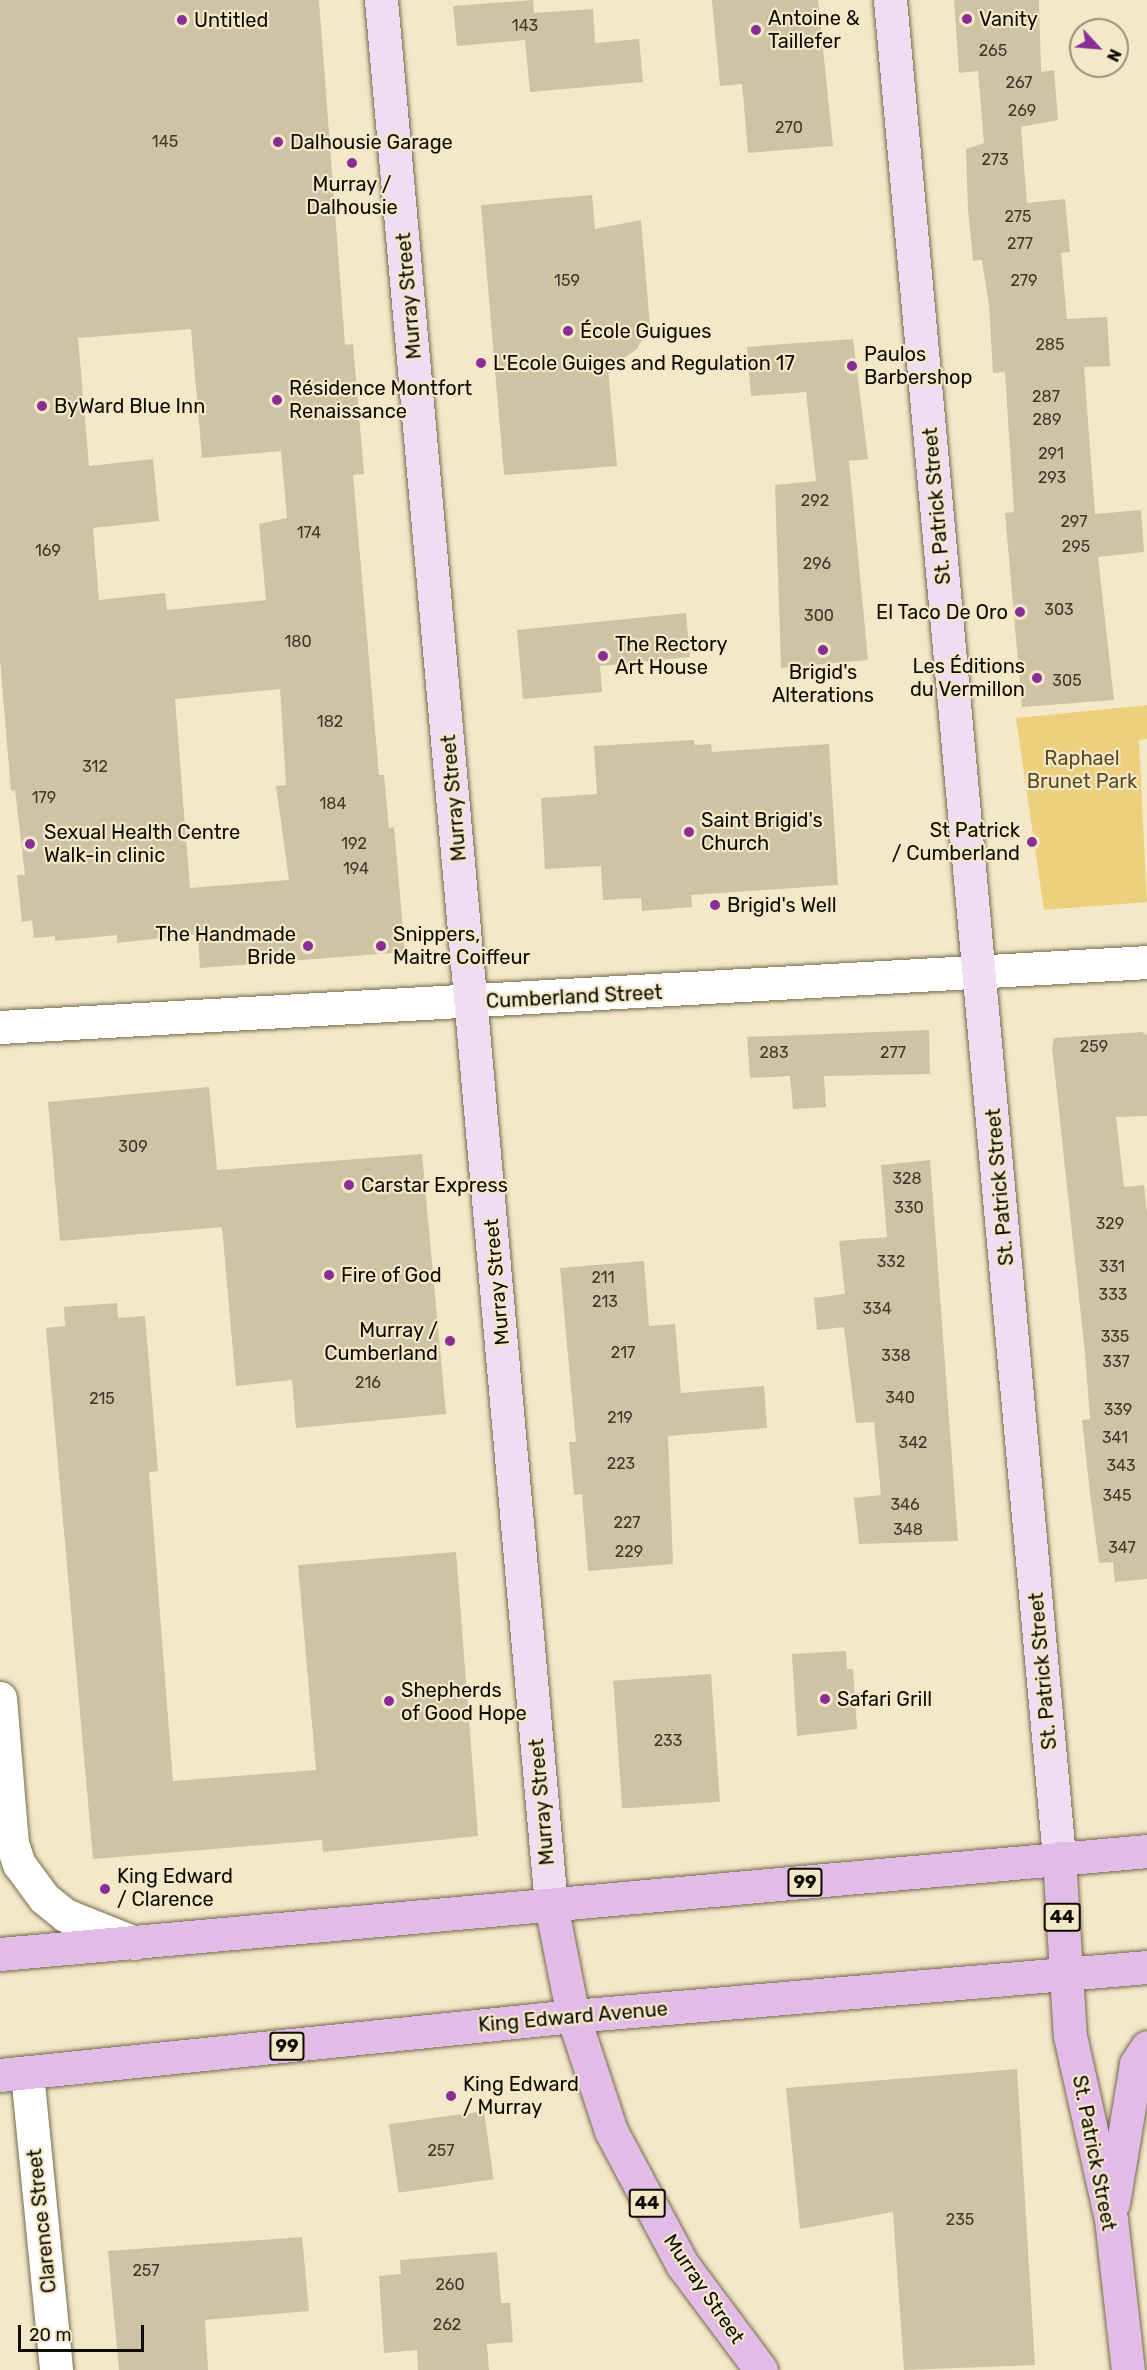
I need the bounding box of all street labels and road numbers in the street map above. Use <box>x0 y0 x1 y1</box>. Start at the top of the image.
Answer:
street label: Murray Street <box>391 231 427 361</box>
street label: St. Patrick Street <box>918 426 956 586</box>
street label: Murray Street <box>436 733 472 863</box>
street label: Cumberland Street <box>485 980 663 1014</box>
street label: St. Patrick Street <box>981 1107 1019 1267</box>
street label: Murray Street <box>479 1217 515 1347</box>
street label: St. Patrick Street <box>1024 1591 1062 1751</box>
street label: Murray Street <box>524 1737 560 1867</box>
road number: 99 <box>787 1867 823 1897</box>
road number: 44 <box>1042 1902 1082 1932</box>
street label: King Edward Avenue <box>477 1997 669 2037</box>
road number: 99 <box>269 2031 305 2061</box>
street label: St. Patrick Street <box>1067 2073 1121 2233</box>
street label: Clarence Street <box>22 2148 62 2294</box>
road number: 44 <box>628 2188 666 2218</box>
street label: Murray Street <box>658 2229 750 2349</box>

